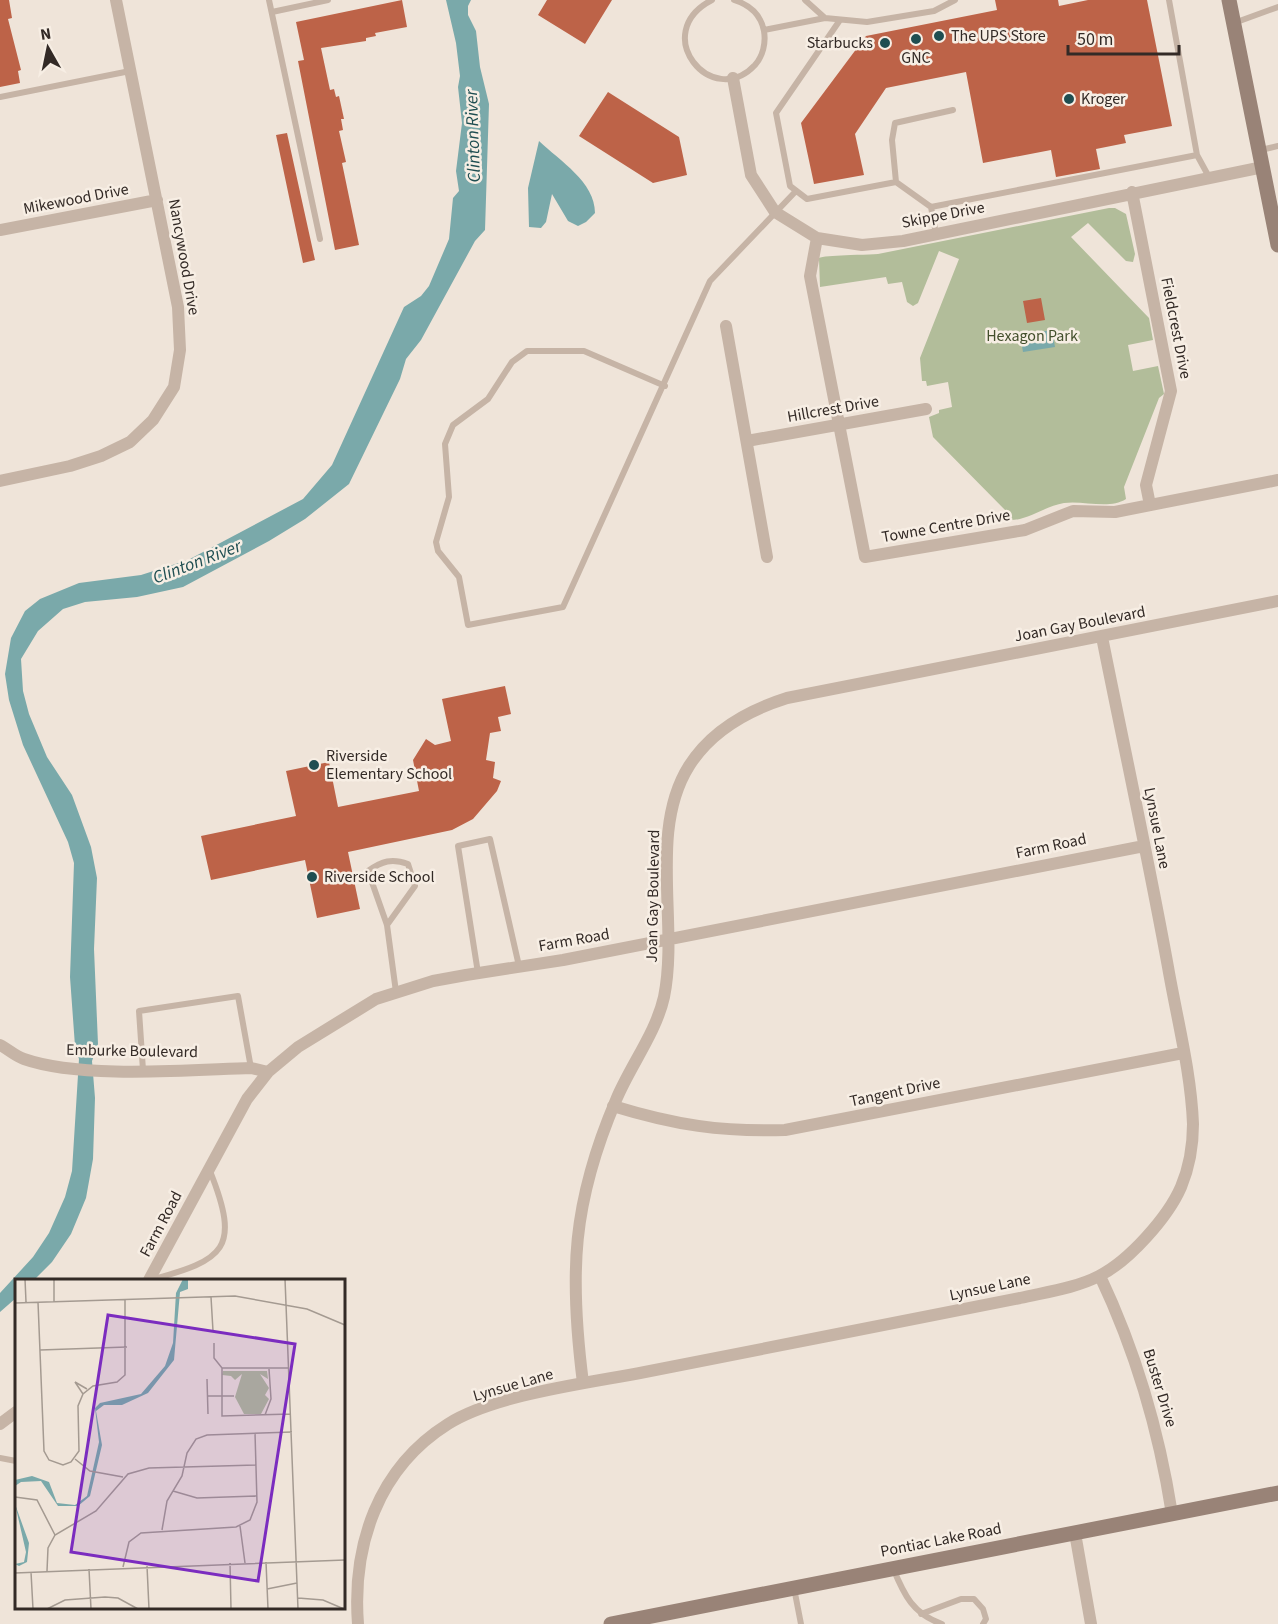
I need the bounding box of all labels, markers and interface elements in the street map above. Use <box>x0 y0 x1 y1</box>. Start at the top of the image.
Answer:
north arrow <box>18 18 78 78</box>
scale bar <box>1068 18 1179 56</box>
text: N <box>39 22 53 46</box>
place label: The UPS Store <box>951 25 1046 47</box>
text: 50 m <box>1077 27 1113 52</box>
marker: The UPS Store <box>932 29 946 43</box>
place label: Starbucks <box>807 32 873 54</box>
marker: GNC <box>909 32 923 46</box>
marker: Starbucks <box>878 36 892 50</box>
place label: GNC <box>901 47 931 69</box>
water label: Clinton River <box>459 88 487 183</box>
place label: Kroger <box>1081 88 1126 110</box>
marker: Kroger <box>1062 92 1076 106</box>
street label: Mikewood Drive <box>21 178 131 220</box>
street label: Skippe Drive <box>900 196 986 234</box>
street label: Nancywood Drive <box>163 197 205 317</box>
street label: Fieldcrest Drive <box>1155 275 1197 381</box>
park label: Hexagon Park <box>986 325 1078 347</box>
street label: Hillcrest Drive <box>785 390 881 428</box>
street label: Towne Centre Drive <box>880 504 1012 548</box>
water label: Clinton River <box>149 533 246 590</box>
street label: Joan Gay Boulevard <box>1013 601 1147 647</box>
place label: Riverside Elementary School <box>326 745 452 785</box>
marker: Riverside Elementary School <box>307 758 321 772</box>
street label: Lynsue Lane <box>1138 785 1176 871</box>
street label: Farm Road <box>1014 828 1088 864</box>
street label: Joan Gay Boulevard <box>641 829 665 963</box>
place label: Riverside School <box>324 866 435 888</box>
marker: Riverside School <box>305 870 319 884</box>
street label: Farm Road <box>537 923 611 957</box>
street label: Emburke Boulevard <box>66 1039 198 1063</box>
street label: Tangent Drive <box>848 1072 942 1112</box>
street label: Farm Road <box>134 1187 188 1261</box>
street label: Lynsue Lane <box>947 1268 1033 1306</box>
inset map <box>15 1279 345 1609</box>
street label: Buster Drive <box>1138 1346 1182 1430</box>
street label: Lynsue Lane <box>470 1363 556 1407</box>
street label: Pontiac Lake Road <box>879 1517 1003 1563</box>

